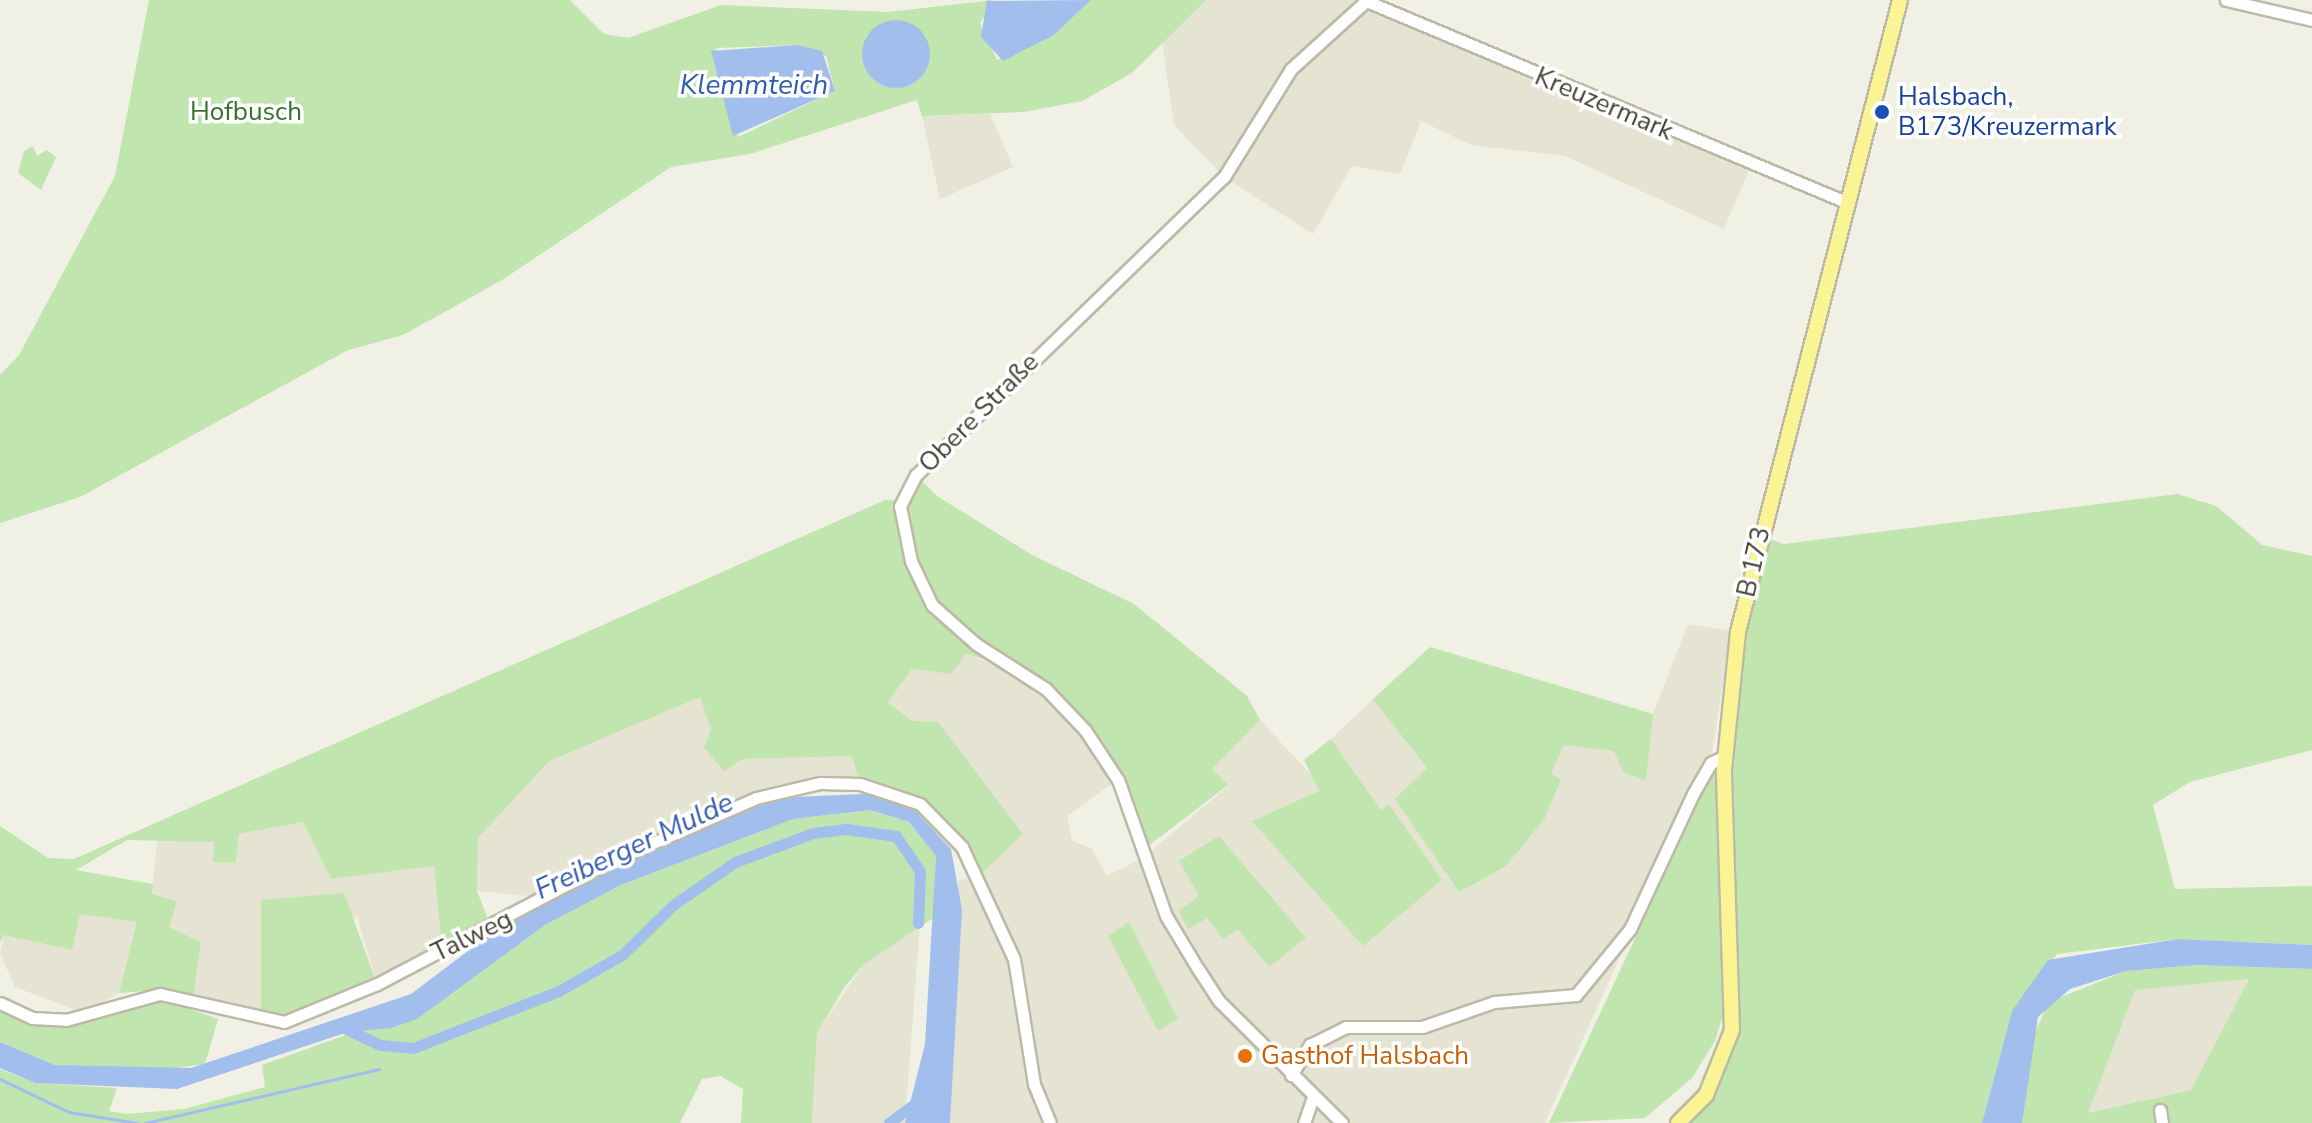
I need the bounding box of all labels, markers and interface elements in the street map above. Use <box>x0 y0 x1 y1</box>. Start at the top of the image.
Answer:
street label: Kreuzermark <box>1530 61 1678 147</box>
water label: Klemmteich <box>680 68 828 102</box>
place label: Halsbach, B173/Kreuzermark <box>1898 81 2117 142</box>
park label: Hofbusch <box>190 96 302 128</box>
marker: Halsbach, B173/Kreuzermark <box>1873 103 1891 121</box>
street label: Obere Straße <box>913 347 1045 479</box>
street label: B 173 <box>1731 524 1777 600</box>
water label: Freiberger Mulde <box>530 785 738 907</box>
street label: Talweg <box>427 903 517 969</box>
place label: Gasthof Halsbach <box>1261 1040 1469 1072</box>
marker: Gasthof Halsbach <box>1236 1047 1254 1065</box>

